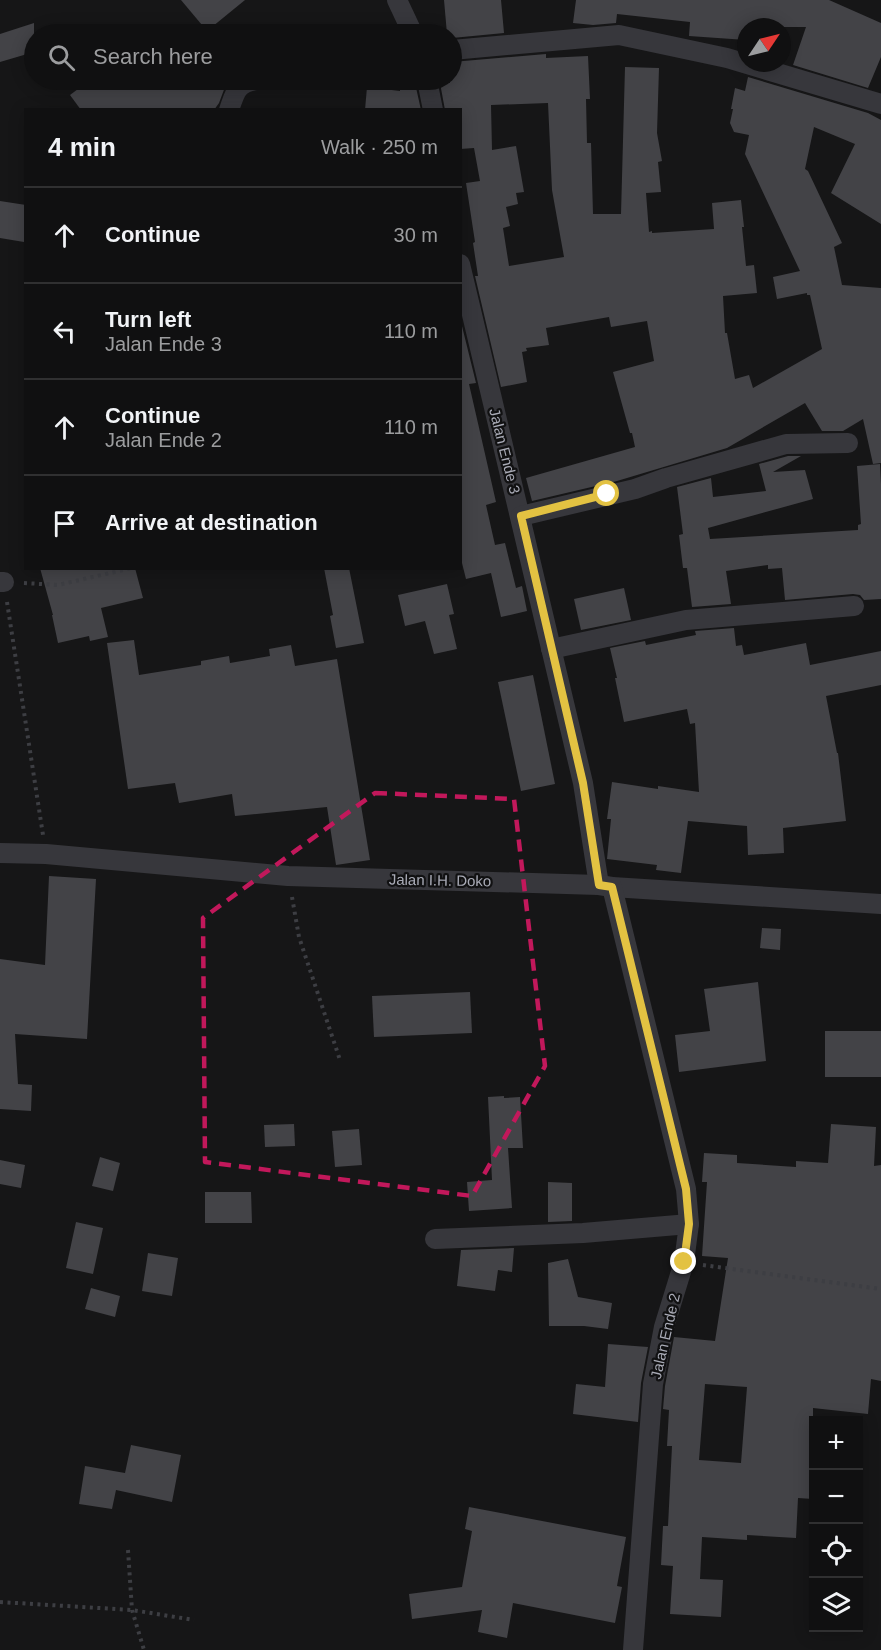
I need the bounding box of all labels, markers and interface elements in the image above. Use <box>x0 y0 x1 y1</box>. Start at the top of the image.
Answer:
north arrow <box>737 18 791 72</box>
search box <box>24 24 462 90</box>
icon: search <box>45 41 78 74</box>
text: Search here <box>93 44 213 69</box>
text: 4 min <box>48 132 116 162</box>
text: Walk · 250 m <box>321 136 438 158</box>
icon: ahead <box>48 219 81 252</box>
text: Continue <box>105 222 200 247</box>
text: 30 m <box>394 224 438 246</box>
text: Turn left <box>105 307 191 332</box>
icon: left <box>48 315 81 348</box>
text: 110 m <box>384 320 438 342</box>
text: Jalan Ende 3 <box>105 333 222 355</box>
text: Continue <box>105 403 200 428</box>
street label: Jalan Ende 3 <box>486 406 524 496</box>
icon: ahead <box>48 411 81 444</box>
text: 110 m <box>384 416 438 438</box>
text: Jalan Ende 2 <box>105 429 222 451</box>
route start <box>593 480 619 506</box>
icon: arrive <box>48 507 81 540</box>
text: Arrive at destination <box>105 510 318 535</box>
street label: Jalan I.H. Doko <box>389 871 491 889</box>
route end <box>670 1248 696 1274</box>
street label: Jalan Ende 2 <box>647 1291 683 1381</box>
map controls <box>809 1416 863 1632</box>
button: + <box>809 1416 863 1470</box>
button: − <box>809 1470 863 1524</box>
button: locate <box>809 1524 863 1578</box>
button: layers <box>809 1578 863 1632</box>

